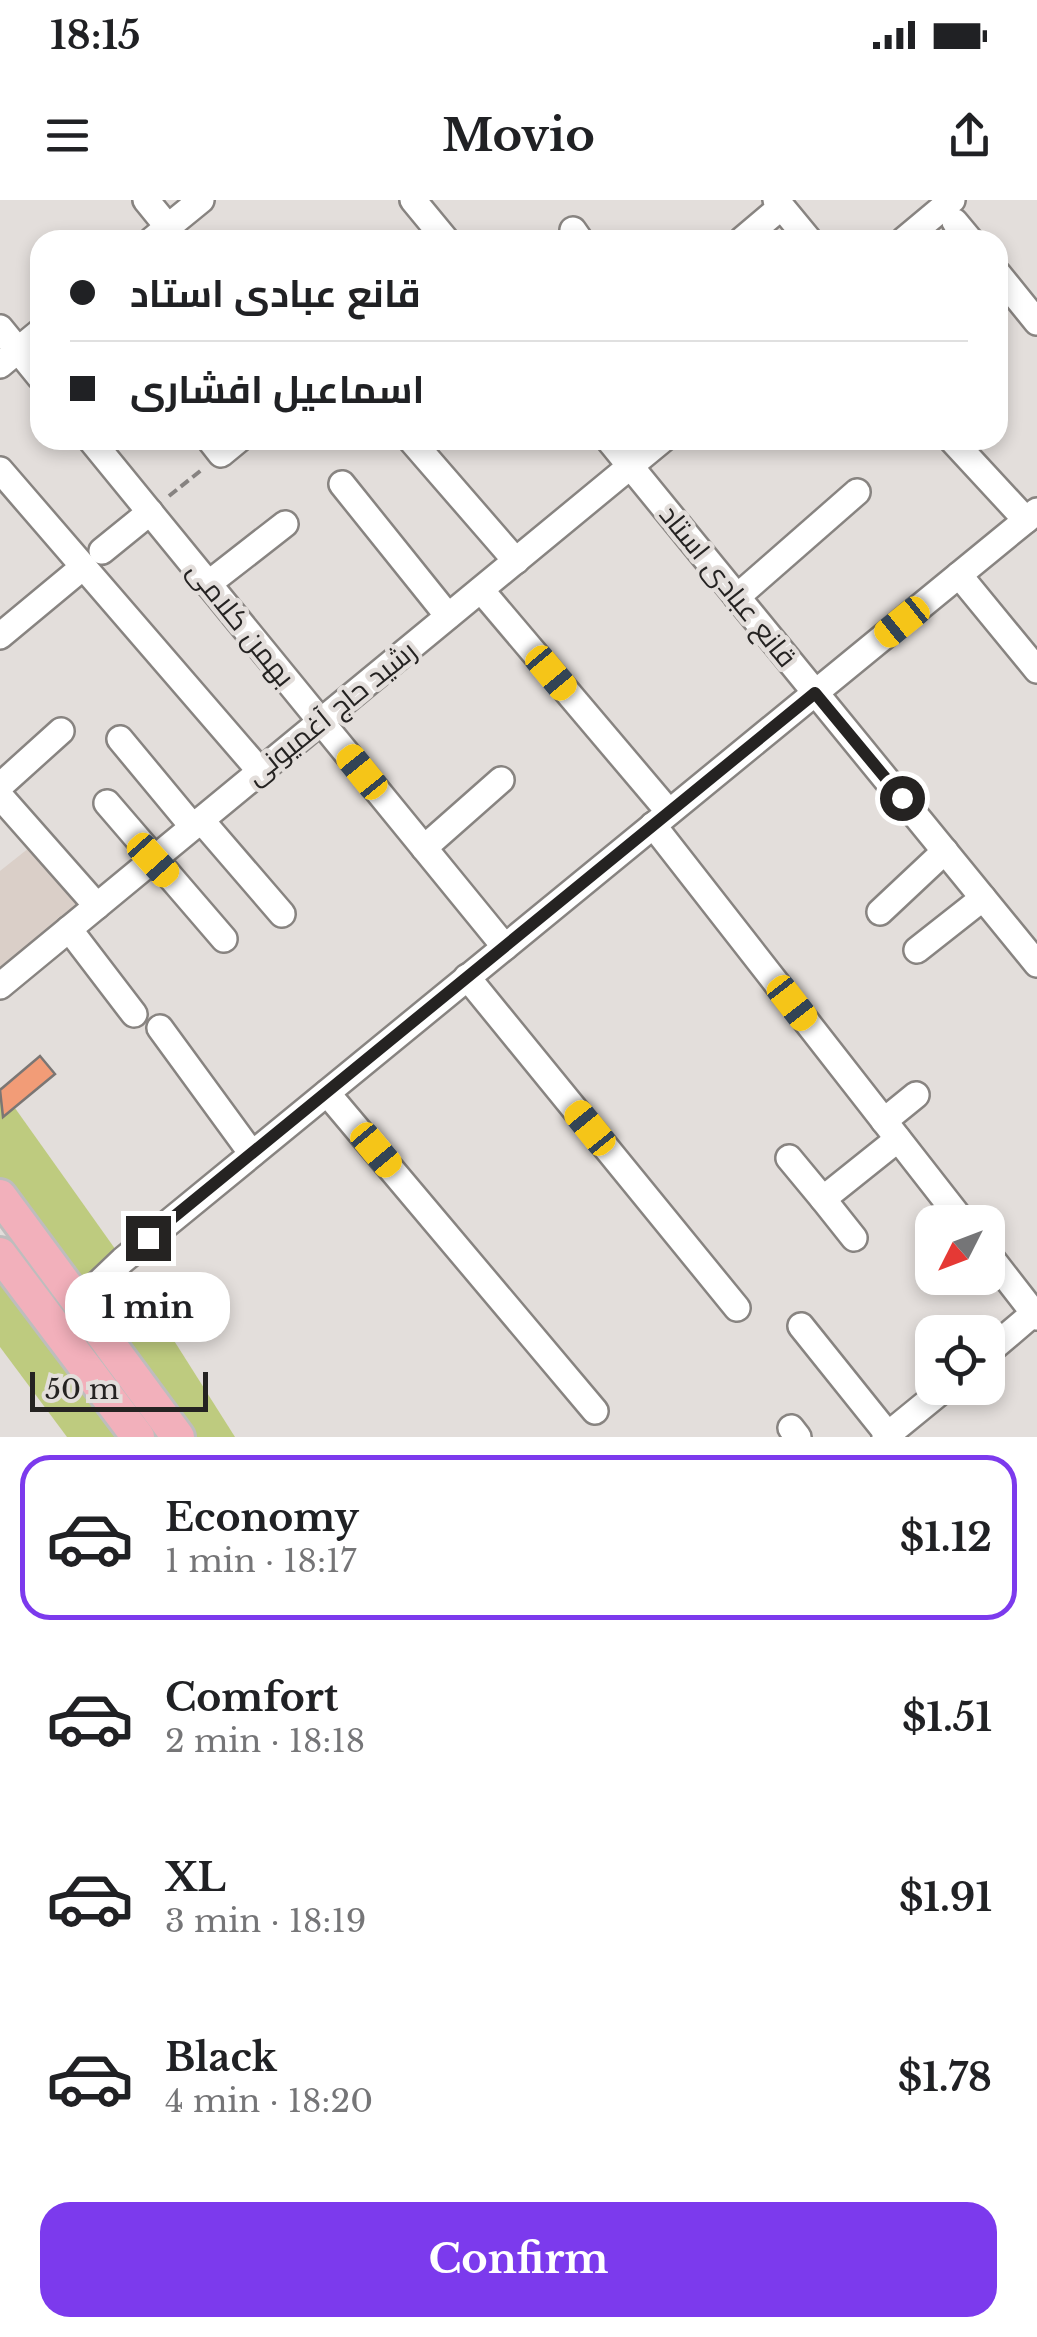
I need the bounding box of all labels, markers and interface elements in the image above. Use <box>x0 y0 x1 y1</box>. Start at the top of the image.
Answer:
text: 18:15 <box>50 12 141 59</box>
text: Movio <box>442 107 595 163</box>
icon: menu <box>40 108 95 163</box>
icon: share <box>942 108 997 163</box>
text: قانع عبادی استاد <box>130 270 421 317</box>
text: اسماعیل افشاری <box>130 366 425 413</box>
street label: قانع عبادی استاد <box>651 498 804 675</box>
street label: بهمن کلامی <box>180 554 302 694</box>
car <box>869 591 935 653</box>
street label: رشید حاج آغمیونی <box>239 633 424 793</box>
car <box>520 640 582 706</box>
car <box>331 739 393 805</box>
route start <box>880 776 925 821</box>
car <box>122 828 184 892</box>
car <box>762 970 822 1036</box>
car <box>559 1095 621 1161</box>
car <box>345 1117 407 1183</box>
north arrow <box>915 1205 1005 1295</box>
map controls <box>915 1205 1005 1405</box>
route end <box>126 1216 171 1261</box>
callout: 1 min <box>66 1273 230 1343</box>
text: 1 min <box>101 1287 194 1327</box>
button: locate <box>915 1315 1005 1405</box>
scale bar <box>30 1367 208 1412</box>
text: 50 m <box>45 1372 119 1407</box>
icon: car <box>45 1493 135 1583</box>
text: Economy <box>165 1494 359 1541</box>
text: $1.12 <box>900 1514 992 1561</box>
text: 1 min · 18:17 <box>165 1541 356 1581</box>
icon: car <box>45 1673 135 1763</box>
text: Comfort <box>165 1674 338 1721</box>
text: $1.51 <box>902 1694 992 1741</box>
text: 2 min · 18:18 <box>165 1721 365 1761</box>
icon: car <box>45 1853 135 1943</box>
text: XL <box>165 1854 226 1901</box>
text: $1.91 <box>899 1874 992 1921</box>
text: 3 min · 18:19 <box>165 1901 366 1941</box>
icon: car <box>45 2033 135 2123</box>
text: Black <box>165 2034 277 2081</box>
text: $1.78 <box>898 2054 992 2101</box>
text: 4 min · 18:20 <box>165 2081 373 2121</box>
button: Confirm <box>40 2202 997 2317</box>

